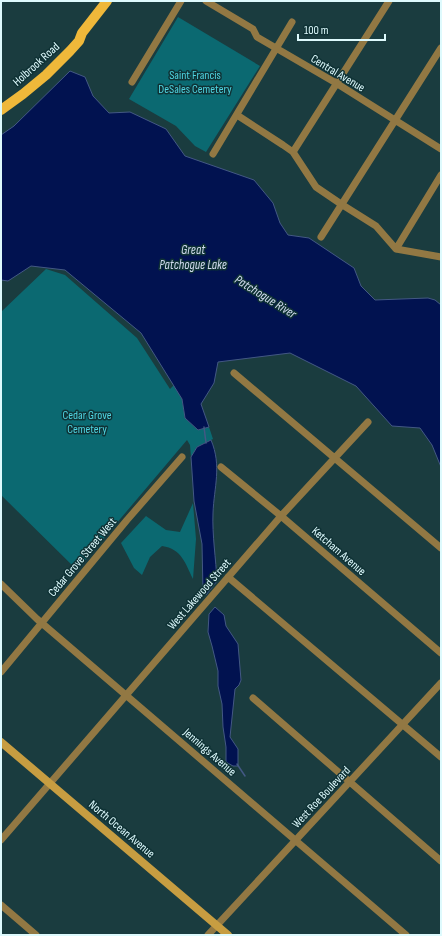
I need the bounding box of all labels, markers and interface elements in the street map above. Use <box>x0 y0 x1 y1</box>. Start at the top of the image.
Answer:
scale bar <box>298 16 385 42</box>
text: 100 m <box>304 23 329 38</box>
street label: Holbrook Road <box>10 39 63 89</box>
street label: Central Avenue <box>308 51 368 96</box>
park label: Saint Francis DeSales Cemetery <box>158 68 232 97</box>
water label: Great Patchogue Lake <box>159 242 227 273</box>
water label: Patchogue River <box>232 272 300 323</box>
park label: Cedar Grove Cemetery <box>62 408 112 437</box>
street label: Cedar Grove Street West <box>45 514 120 600</box>
street label: Ketcham Avenue <box>308 524 369 579</box>
street label: West Lakewood Street <box>164 555 235 633</box>
street label: Jennings Avenue <box>179 725 239 780</box>
street label: West Roe Boulevard <box>289 763 354 831</box>
street label: North Ocean Avenue <box>85 797 158 862</box>

